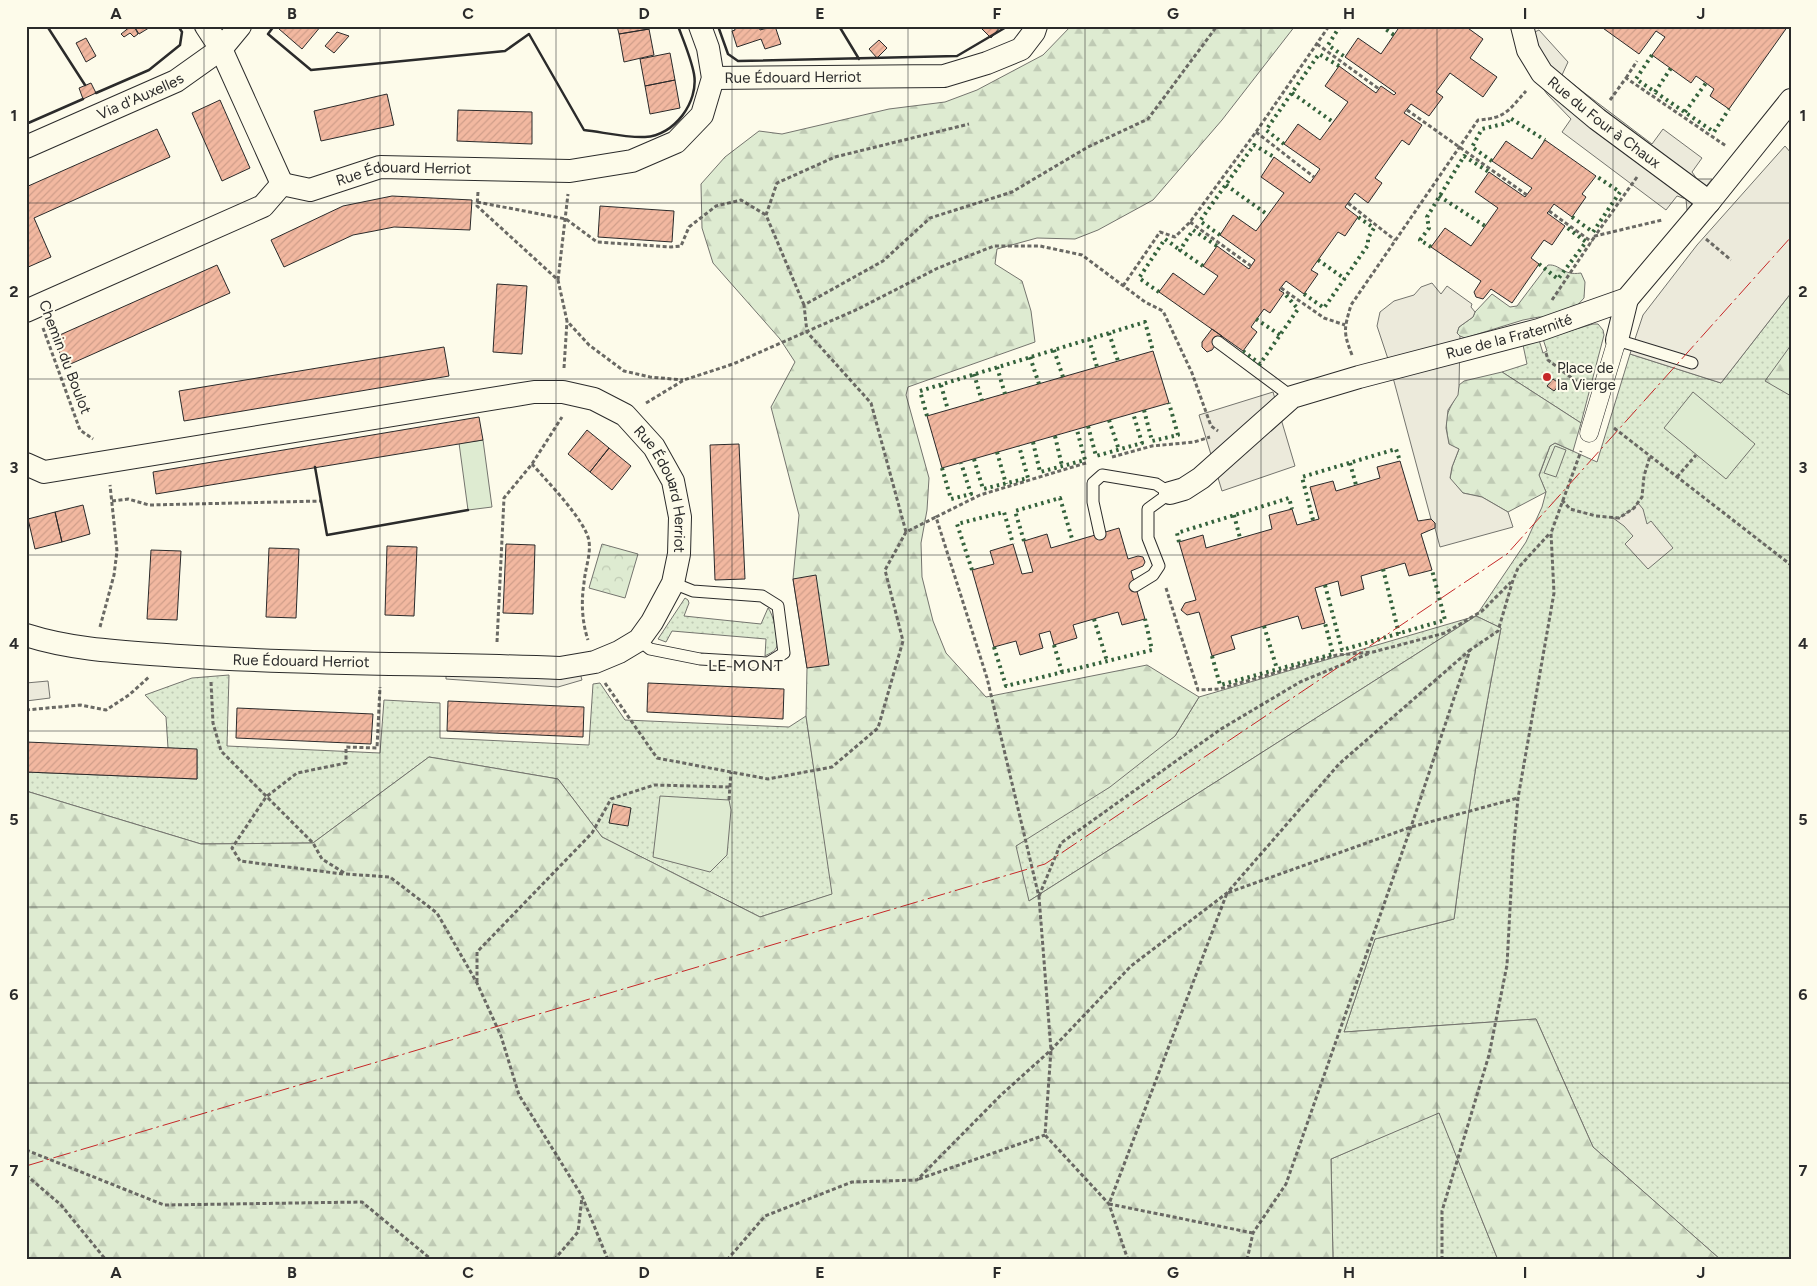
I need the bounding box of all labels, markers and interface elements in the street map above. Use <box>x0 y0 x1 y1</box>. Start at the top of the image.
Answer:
text: A <box>110 4 122 23</box>
text: B <box>287 4 297 23</box>
text: C <box>462 4 474 23</box>
text: D <box>638 4 650 23</box>
text: E <box>815 4 825 23</box>
text: F <box>993 4 1002 23</box>
text: G <box>1167 4 1179 23</box>
text: H <box>1343 4 1355 23</box>
text: I <box>1523 4 1527 23</box>
text: J <box>1697 4 1705 23</box>
street label: Rue Édouard Herriot <box>724 68 862 87</box>
street label: Via d'Auxelles <box>94 69 187 124</box>
street label: Rue du Four à Chaux <box>1544 73 1664 172</box>
text: 1 <box>11 106 17 125</box>
text: 1 <box>1800 106 1806 125</box>
street label: Rue Édouard Herriot <box>334 158 472 190</box>
text: 2 <box>9 282 19 301</box>
text: 2 <box>1798 282 1808 301</box>
street label: Chemin du Boulot <box>35 298 95 417</box>
street label: Rue de la Fraternité <box>1444 310 1575 363</box>
place label: Place de la Vierge <box>1557 359 1616 394</box>
marker: Place de la Vierge <box>1541 371 1553 383</box>
street label: Rue Édouard Herriot <box>630 422 689 553</box>
text: 3 <box>10 458 19 477</box>
text: 3 <box>1799 458 1808 477</box>
text: 4 <box>9 634 19 653</box>
text: 4 <box>1798 634 1808 653</box>
street label: Rue Édouard Herriot <box>232 651 370 671</box>
district label: LE MONT <box>708 656 784 675</box>
text: 5 <box>9 810 19 829</box>
text: 5 <box>1798 810 1808 829</box>
text: 6 <box>9 985 19 1004</box>
text: 6 <box>1798 985 1808 1004</box>
text: 7 <box>10 1161 19 1180</box>
text: 7 <box>1799 1161 1808 1180</box>
text: A <box>110 1263 122 1282</box>
text: B <box>287 1263 297 1282</box>
text: C <box>462 1263 474 1282</box>
text: D <box>638 1263 650 1282</box>
text: E <box>815 1263 825 1282</box>
text: F <box>993 1263 1002 1282</box>
text: G <box>1167 1263 1179 1282</box>
text: H <box>1343 1263 1355 1282</box>
text: I <box>1523 1263 1527 1282</box>
text: J <box>1697 1263 1705 1282</box>

